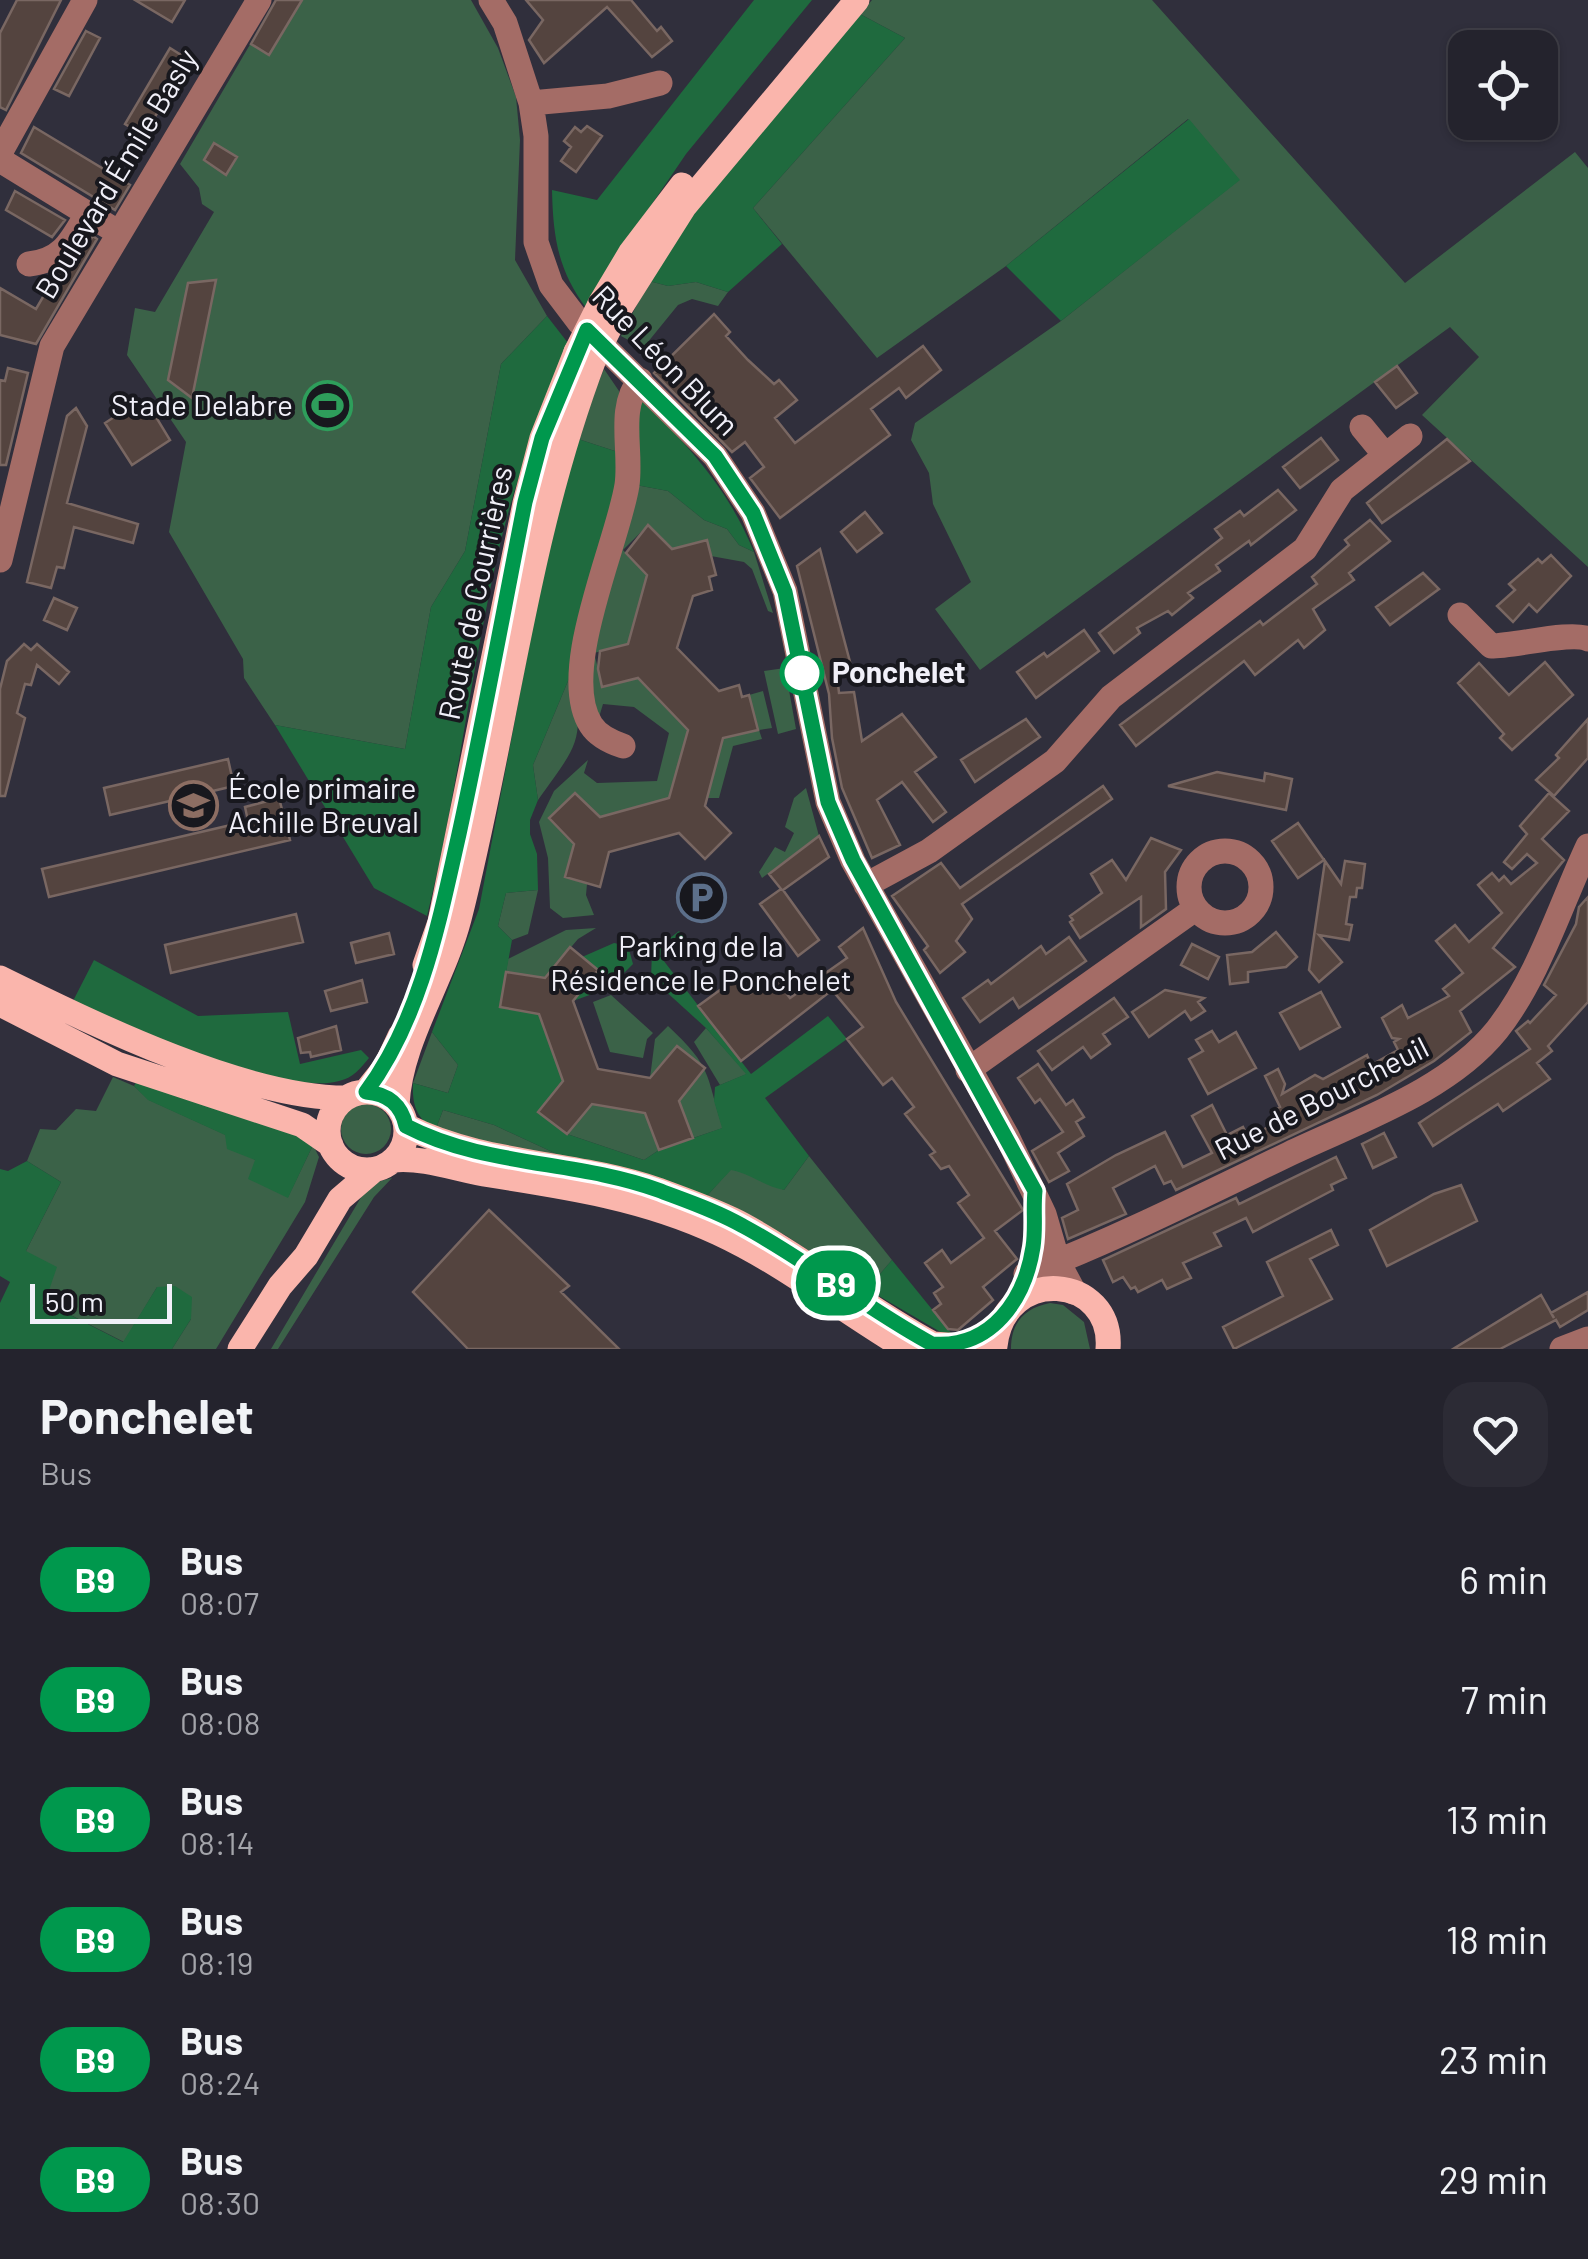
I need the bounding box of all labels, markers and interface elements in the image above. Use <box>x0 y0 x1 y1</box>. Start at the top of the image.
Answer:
map controls <box>1448 30 1558 140</box>
button: locate <box>1448 30 1558 140</box>
street label: Boulevard Émile Basly <box>27 42 204 304</box>
street label: Rue Léon Blum <box>586 277 747 442</box>
sports icon: Stade Delabre <box>302 380 354 432</box>
place label: Stade Delabre <box>111 386 293 422</box>
street label: Route de Courrières <box>430 462 519 723</box>
marker: Ponchelet <box>781 652 823 694</box>
place label: Ponchelet <box>832 653 966 689</box>
place label: École primaire Achille Breuval <box>228 769 419 839</box>
school or university icon: École primaire Achille Breuval <box>167 780 219 832</box>
parking icon: Parking de la Résidence le Ponchelet <box>675 872 727 924</box>
place label: Parking de la Résidence le Ponchelet <box>550 927 852 997</box>
street label: Rue de Bourcheuil <box>1208 1028 1434 1167</box>
line badge: B9 <box>791 1250 881 1316</box>
text: B9 <box>816 1262 856 1304</box>
scale bar <box>30 1279 172 1324</box>
text: 50 m <box>45 1284 104 1318</box>
button: heart <box>1443 1382 1548 1487</box>
text: Ponchelet <box>40 1386 254 1444</box>
text: Bus <box>40 1453 92 1491</box>
text: Bus <box>180 1537 243 1583</box>
text: 6 min <box>1459 1556 1548 1602</box>
text: B9 <box>75 1558 115 1600</box>
text: 08:07 <box>180 1583 259 1621</box>
text: Bus <box>180 1657 243 1703</box>
text: 7 min <box>1461 1676 1548 1722</box>
text: B9 <box>75 1678 115 1720</box>
text: 08:08 <box>180 1703 260 1741</box>
text: Bus <box>180 1777 243 1823</box>
text: 13 min <box>1446 1796 1548 1842</box>
text: B9 <box>75 1798 115 1840</box>
text: 08:14 <box>180 1823 254 1861</box>
text: Bus <box>180 1897 243 1943</box>
text: 18 min <box>1446 1916 1548 1962</box>
text: B9 <box>75 1918 115 1960</box>
text: 08:19 <box>180 1943 253 1981</box>
text: Bus <box>180 2017 243 2063</box>
text: 23 min <box>1439 2036 1548 2082</box>
text: B9 <box>75 2038 115 2080</box>
text: 08:24 <box>180 2063 260 2101</box>
text: Bus <box>180 2137 243 2183</box>
text: 29 min <box>1439 2156 1548 2202</box>
text: B9 <box>75 2158 115 2200</box>
text: 08:30 <box>180 2183 260 2221</box>

